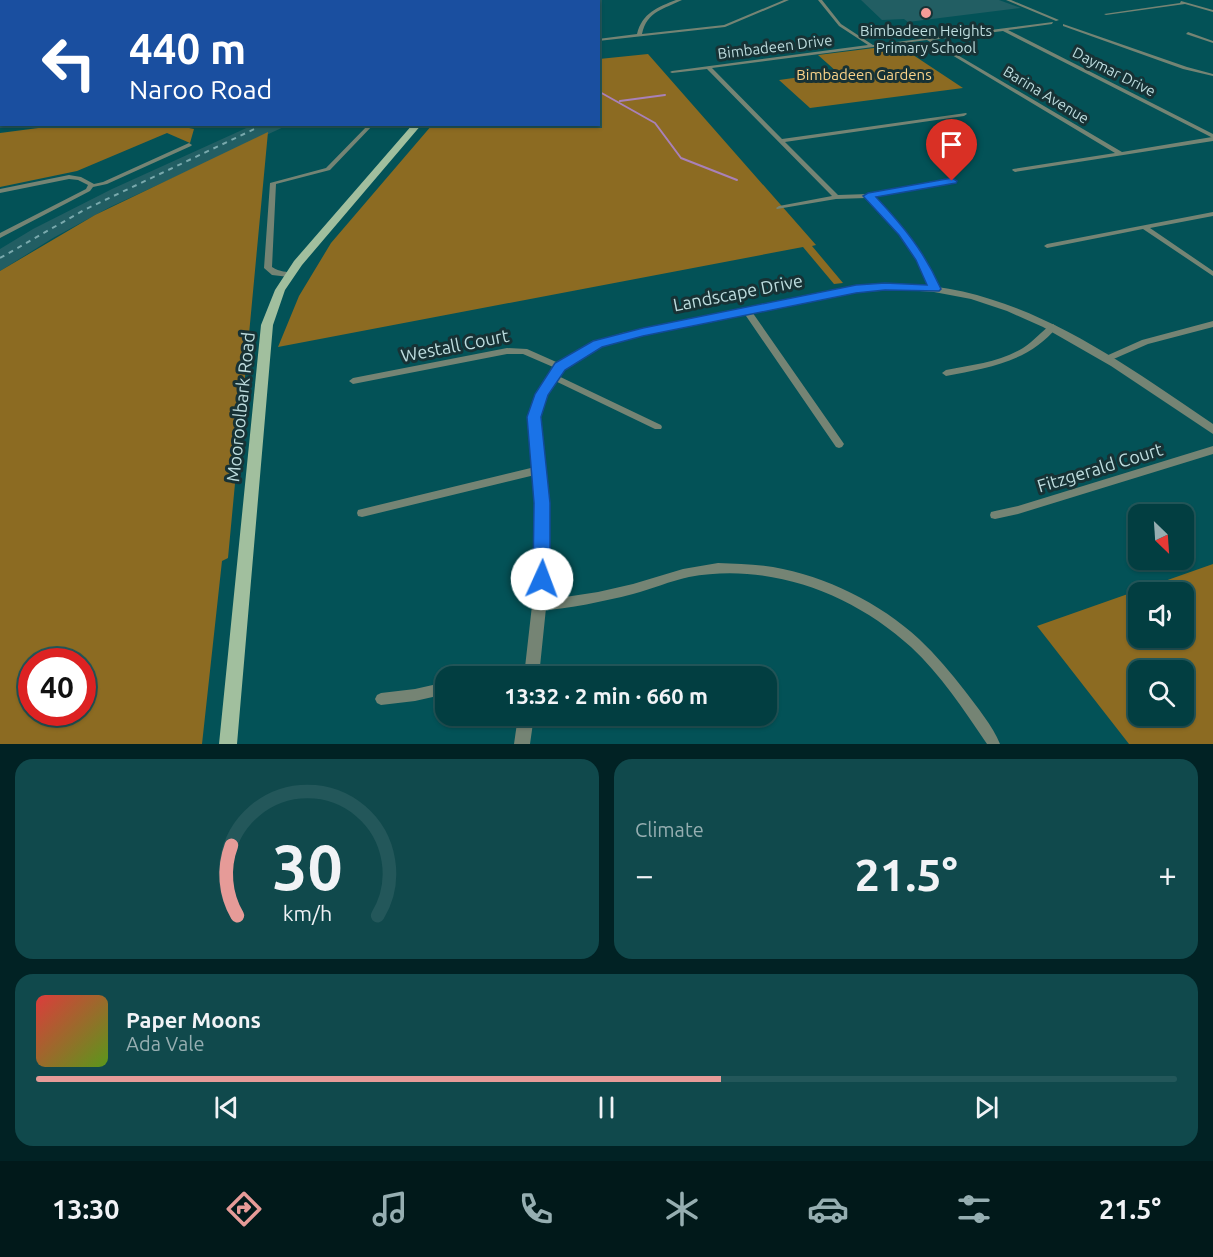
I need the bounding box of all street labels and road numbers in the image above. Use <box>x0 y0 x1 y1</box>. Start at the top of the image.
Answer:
street label: Bimbadeen Drive <box>717 31 833 62</box>
street label: Daymar Drive <box>1070 43 1159 100</box>
street label: Barina Avenue <box>1000 62 1092 127</box>
street label: Landscape Drive <box>671 270 804 314</box>
street label: Westall Court <box>399 325 511 365</box>
street label: Mooroolbark Road <box>222 331 258 483</box>
street label: Fitzgerald Court <box>1034 438 1165 496</box>

